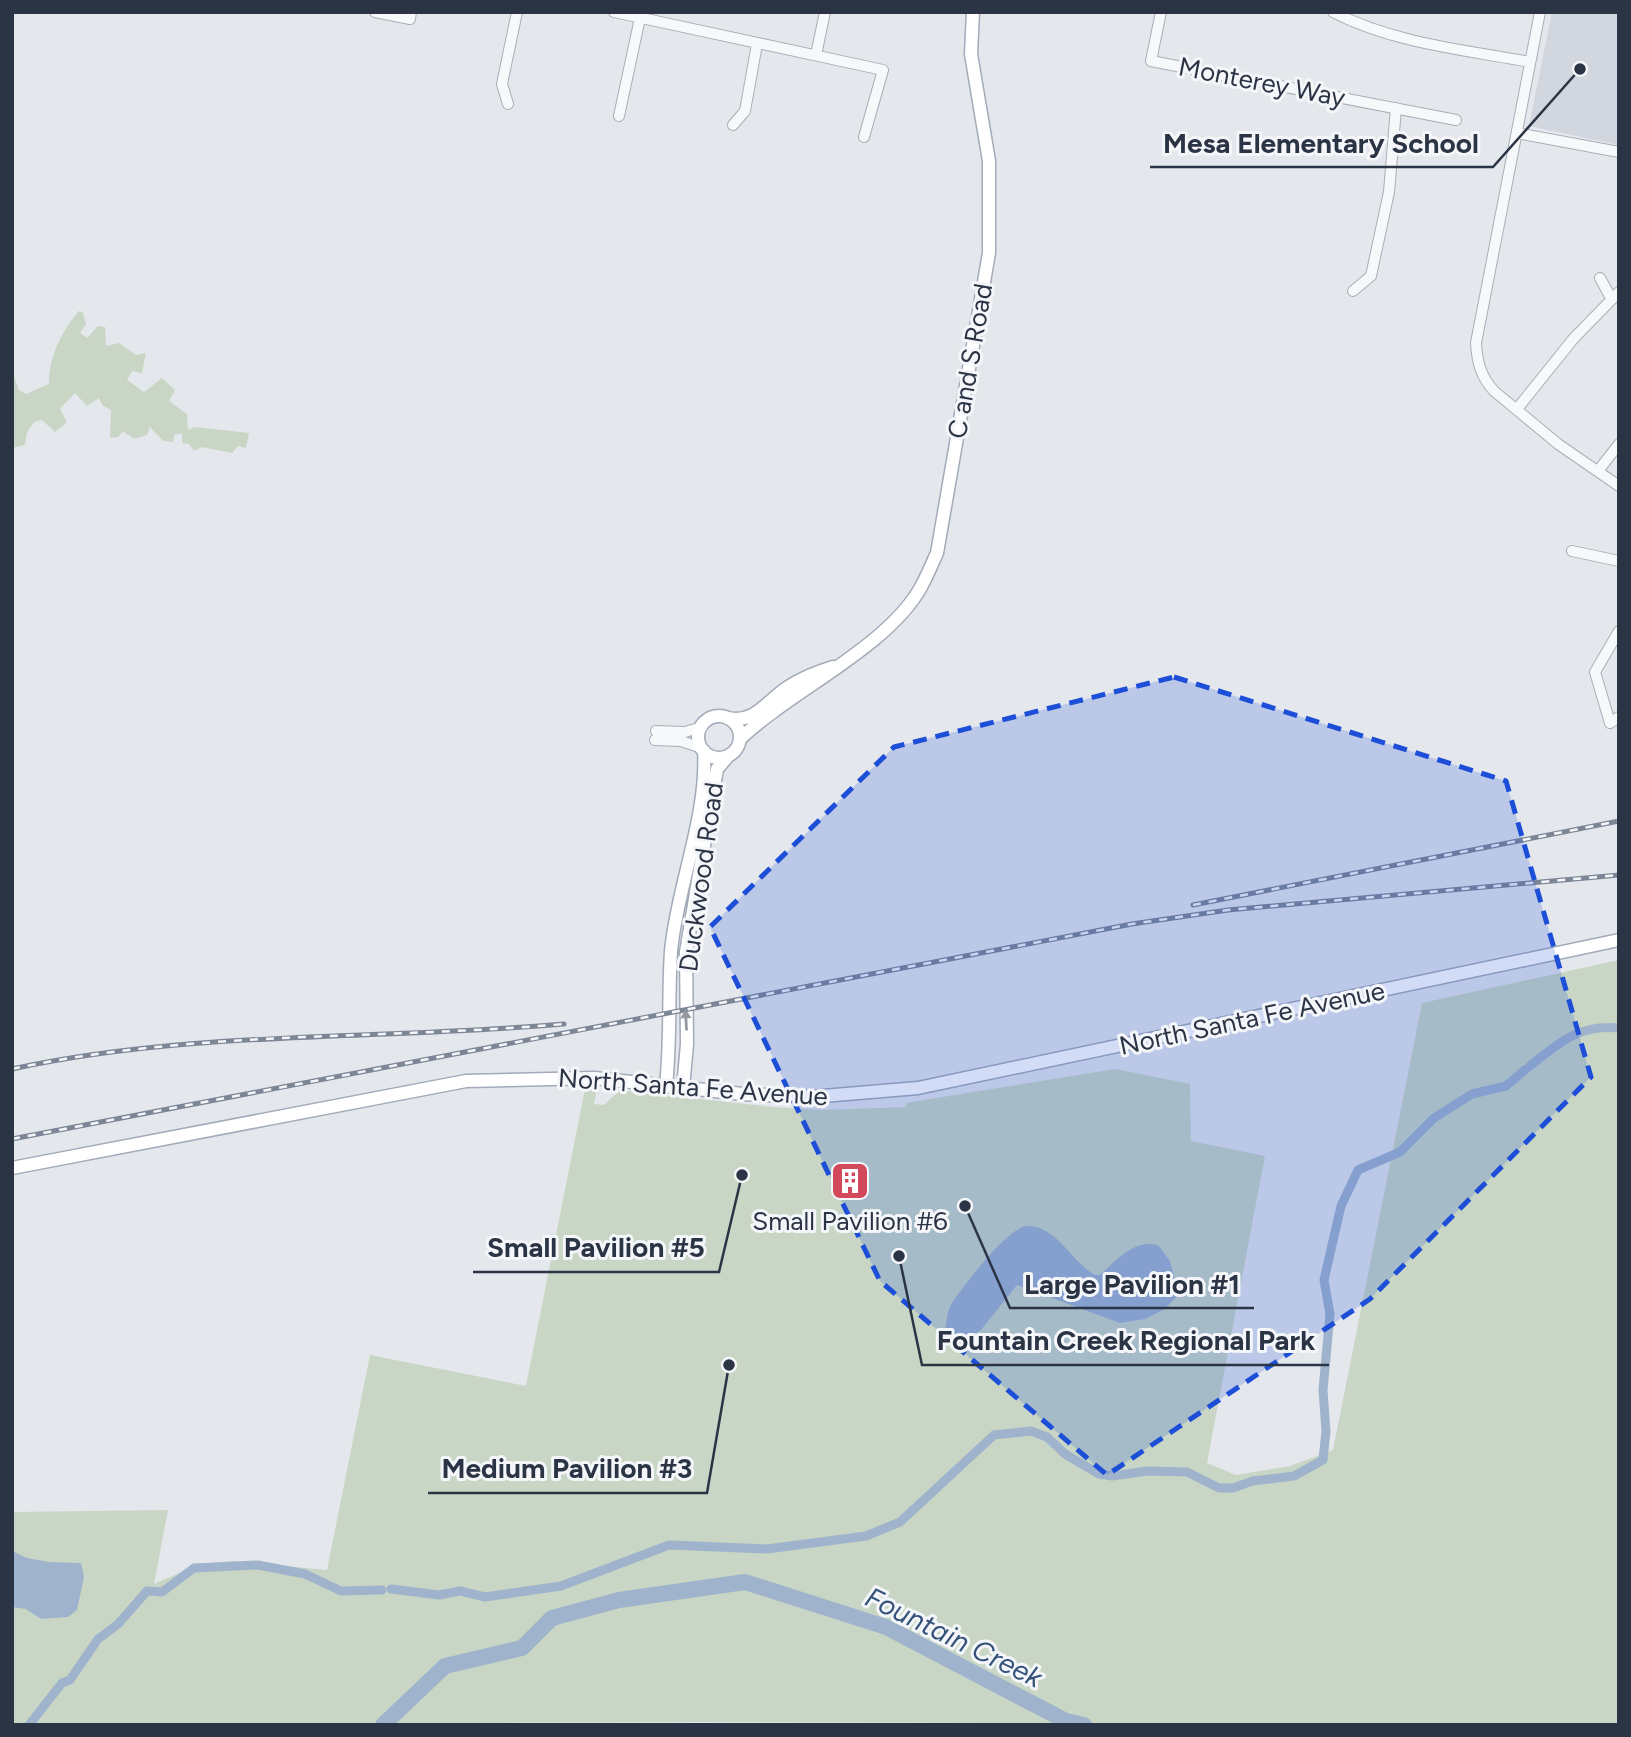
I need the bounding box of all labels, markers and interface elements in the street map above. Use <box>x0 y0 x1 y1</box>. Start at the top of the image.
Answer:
street label: Monterey Way <box>1176 50 1348 114</box>
callout: Mesa Elementary School <box>1150 118 1493 167</box>
text: Mesa Elementary School <box>1163 126 1479 160</box>
street label: C and S Road <box>941 281 999 441</box>
street label: Duckwood Road <box>672 780 730 974</box>
street label: North Santa Fe Avenue <box>1116 974 1388 1062</box>
one-way arrow <box>681 1008 692 1030</box>
street label: North Santa Fe Avenue <box>557 1062 829 1112</box>
building icon: Small Pavilion #6 <box>829 1160 871 1202</box>
place label: Small Pavilion #6 <box>752 1205 948 1237</box>
callout: Small Pavilion #5 <box>473 1223 719 1272</box>
text: Small Pavilion #5 <box>487 1230 705 1264</box>
callout: Large Pavilion #1 <box>1010 1259 1254 1308</box>
text: Large Pavilion #1 <box>1024 1267 1240 1301</box>
callout: Fountain Creek Regional Park <box>922 1316 1329 1365</box>
text: Fountain Creek Regional Park <box>937 1323 1315 1357</box>
callout: Medium Pavilion #3 <box>428 1444 707 1493</box>
text: Medium Pavilion #3 <box>442 1451 692 1485</box>
water label: Fountain Creek <box>860 1579 1049 1695</box>

